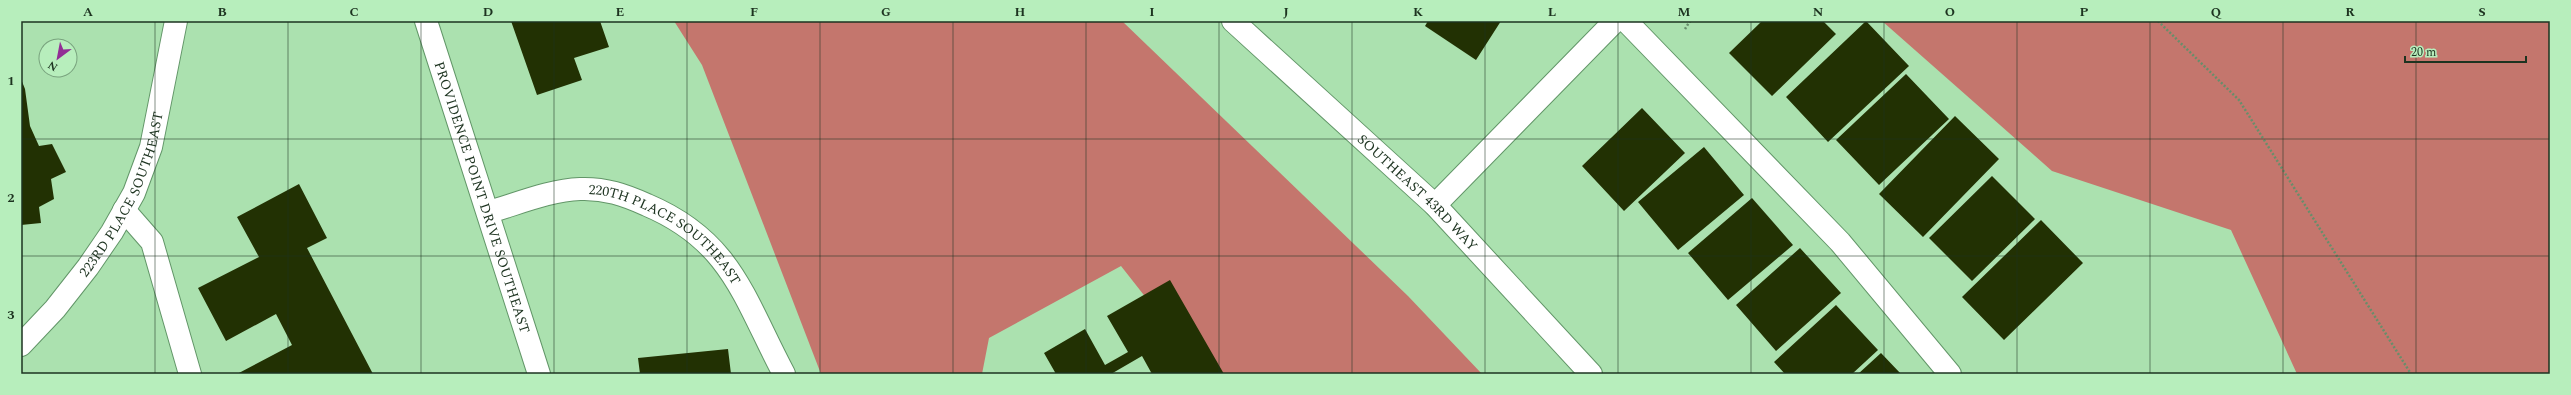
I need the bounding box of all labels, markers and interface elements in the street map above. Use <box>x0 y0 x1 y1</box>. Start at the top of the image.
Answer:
text: A <box>83 2 93 22</box>
text: B <box>217 2 227 22</box>
text: C <box>349 2 359 22</box>
text: D <box>483 2 493 22</box>
text: E <box>616 2 625 22</box>
text: F <box>750 2 758 22</box>
text: G <box>881 2 891 22</box>
text: H <box>1015 2 1026 22</box>
text: I <box>1149 2 1155 22</box>
text: J <box>1283 2 1289 22</box>
text: K <box>1413 2 1423 22</box>
text: L <box>1548 2 1556 22</box>
text: M <box>1678 2 1691 22</box>
text: N <box>1813 2 1824 22</box>
text: O <box>1945 2 1955 22</box>
text: P <box>2080 2 2089 22</box>
text: Q <box>2211 2 2222 22</box>
text: R <box>2345 2 2355 22</box>
text: S <box>2478 2 2486 22</box>
north arrow <box>38 38 78 78</box>
scale bar <box>2405 38 2526 64</box>
text: 20 m <box>2411 43 2436 62</box>
text: N <box>45 56 61 76</box>
street label: PROVIDENCE POINT DRIVE SOUTHEAST <box>429 58 536 336</box>
text: 1 <box>7 71 15 91</box>
street label: 223RD PLACE SOUTHEAST <box>74 110 168 281</box>
street label: SOUTHEAST 43RD WAY <box>1353 129 1483 256</box>
street label: 220TH PLACE SOUTHEAST <box>588 178 746 289</box>
text: 2 <box>7 188 15 208</box>
text: 3 <box>7 305 15 325</box>

